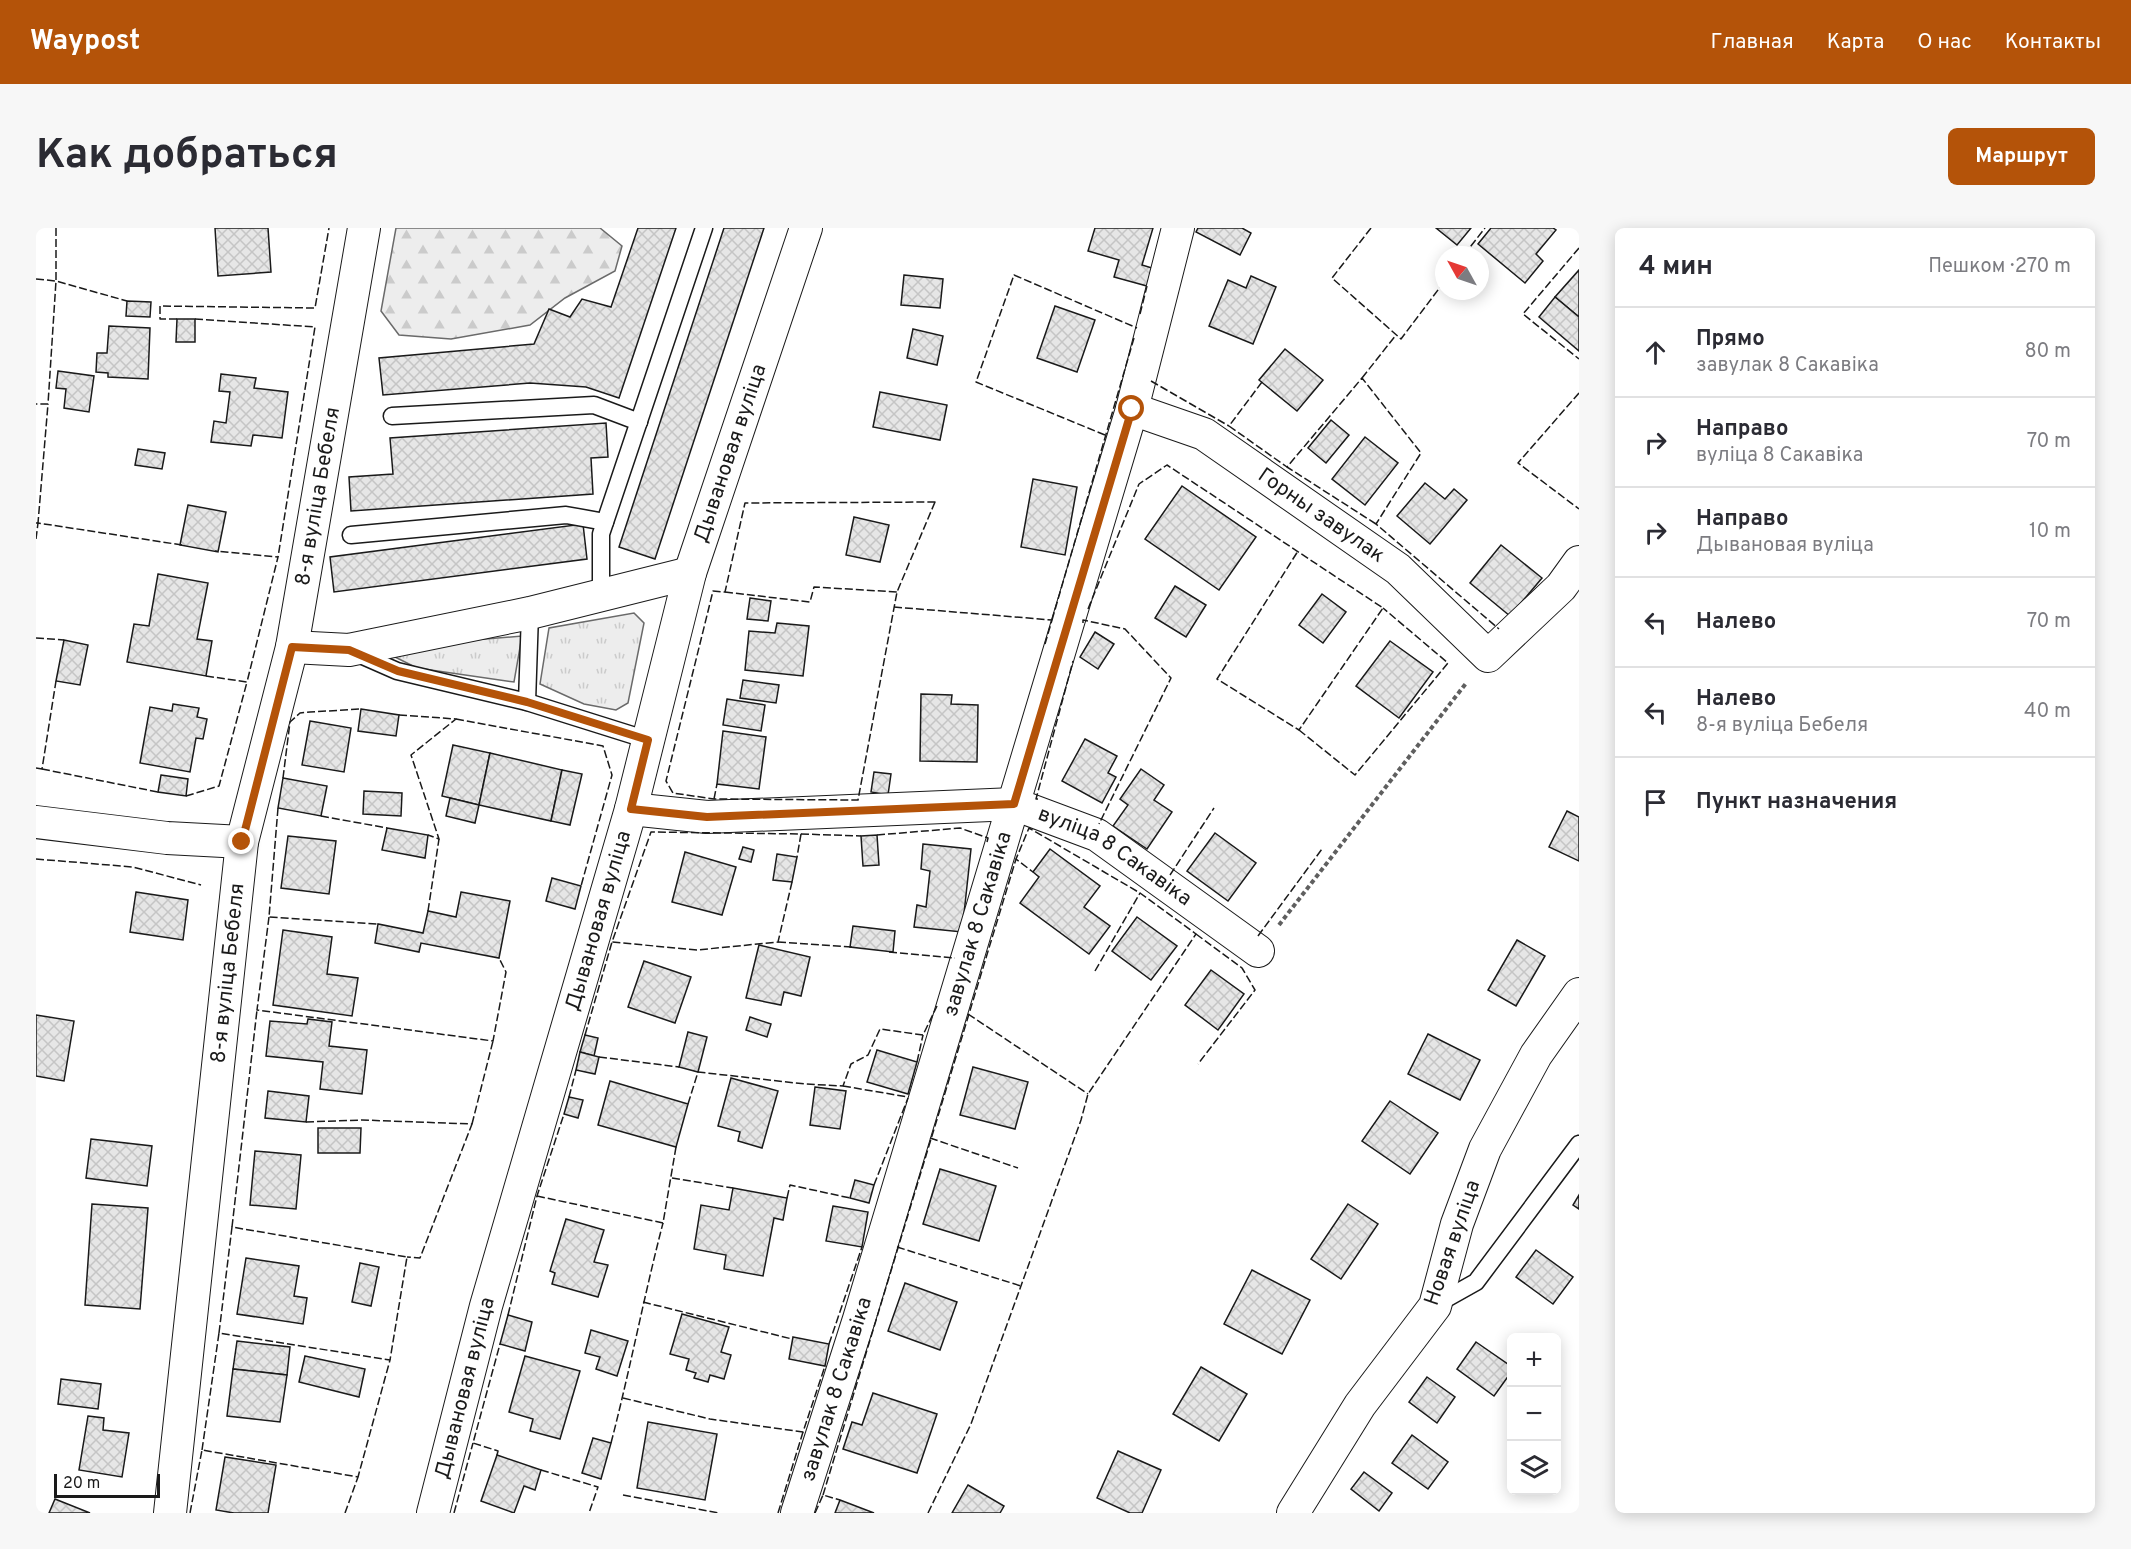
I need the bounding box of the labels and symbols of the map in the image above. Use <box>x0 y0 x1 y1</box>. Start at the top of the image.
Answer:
north arrow <box>1435 246 1489 300</box>
street label: Дывановая вуліца <box>688 360 773 546</box>
route start <box>1118 395 1144 421</box>
street label: 8-я вуліца Бебеля <box>289 405 347 588</box>
street label: Горны завулак <box>1252 462 1390 569</box>
street label: вуліца 8 Сакавіка <box>1034 801 1197 912</box>
street label: Дывановая вуліца <box>559 827 638 1014</box>
route end <box>228 828 254 854</box>
street label: завулак 8 Сакавіка <box>937 828 1018 1020</box>
street label: 8-я вуліца Бебеля <box>205 882 251 1064</box>
street label: Новая вуліца <box>1419 1177 1487 1309</box>
street label: Дывановая вуліца <box>429 1294 501 1482</box>
street label: завулак 8 Сакавіка <box>795 1294 878 1485</box>
scale bar <box>54 1471 160 1498</box>

